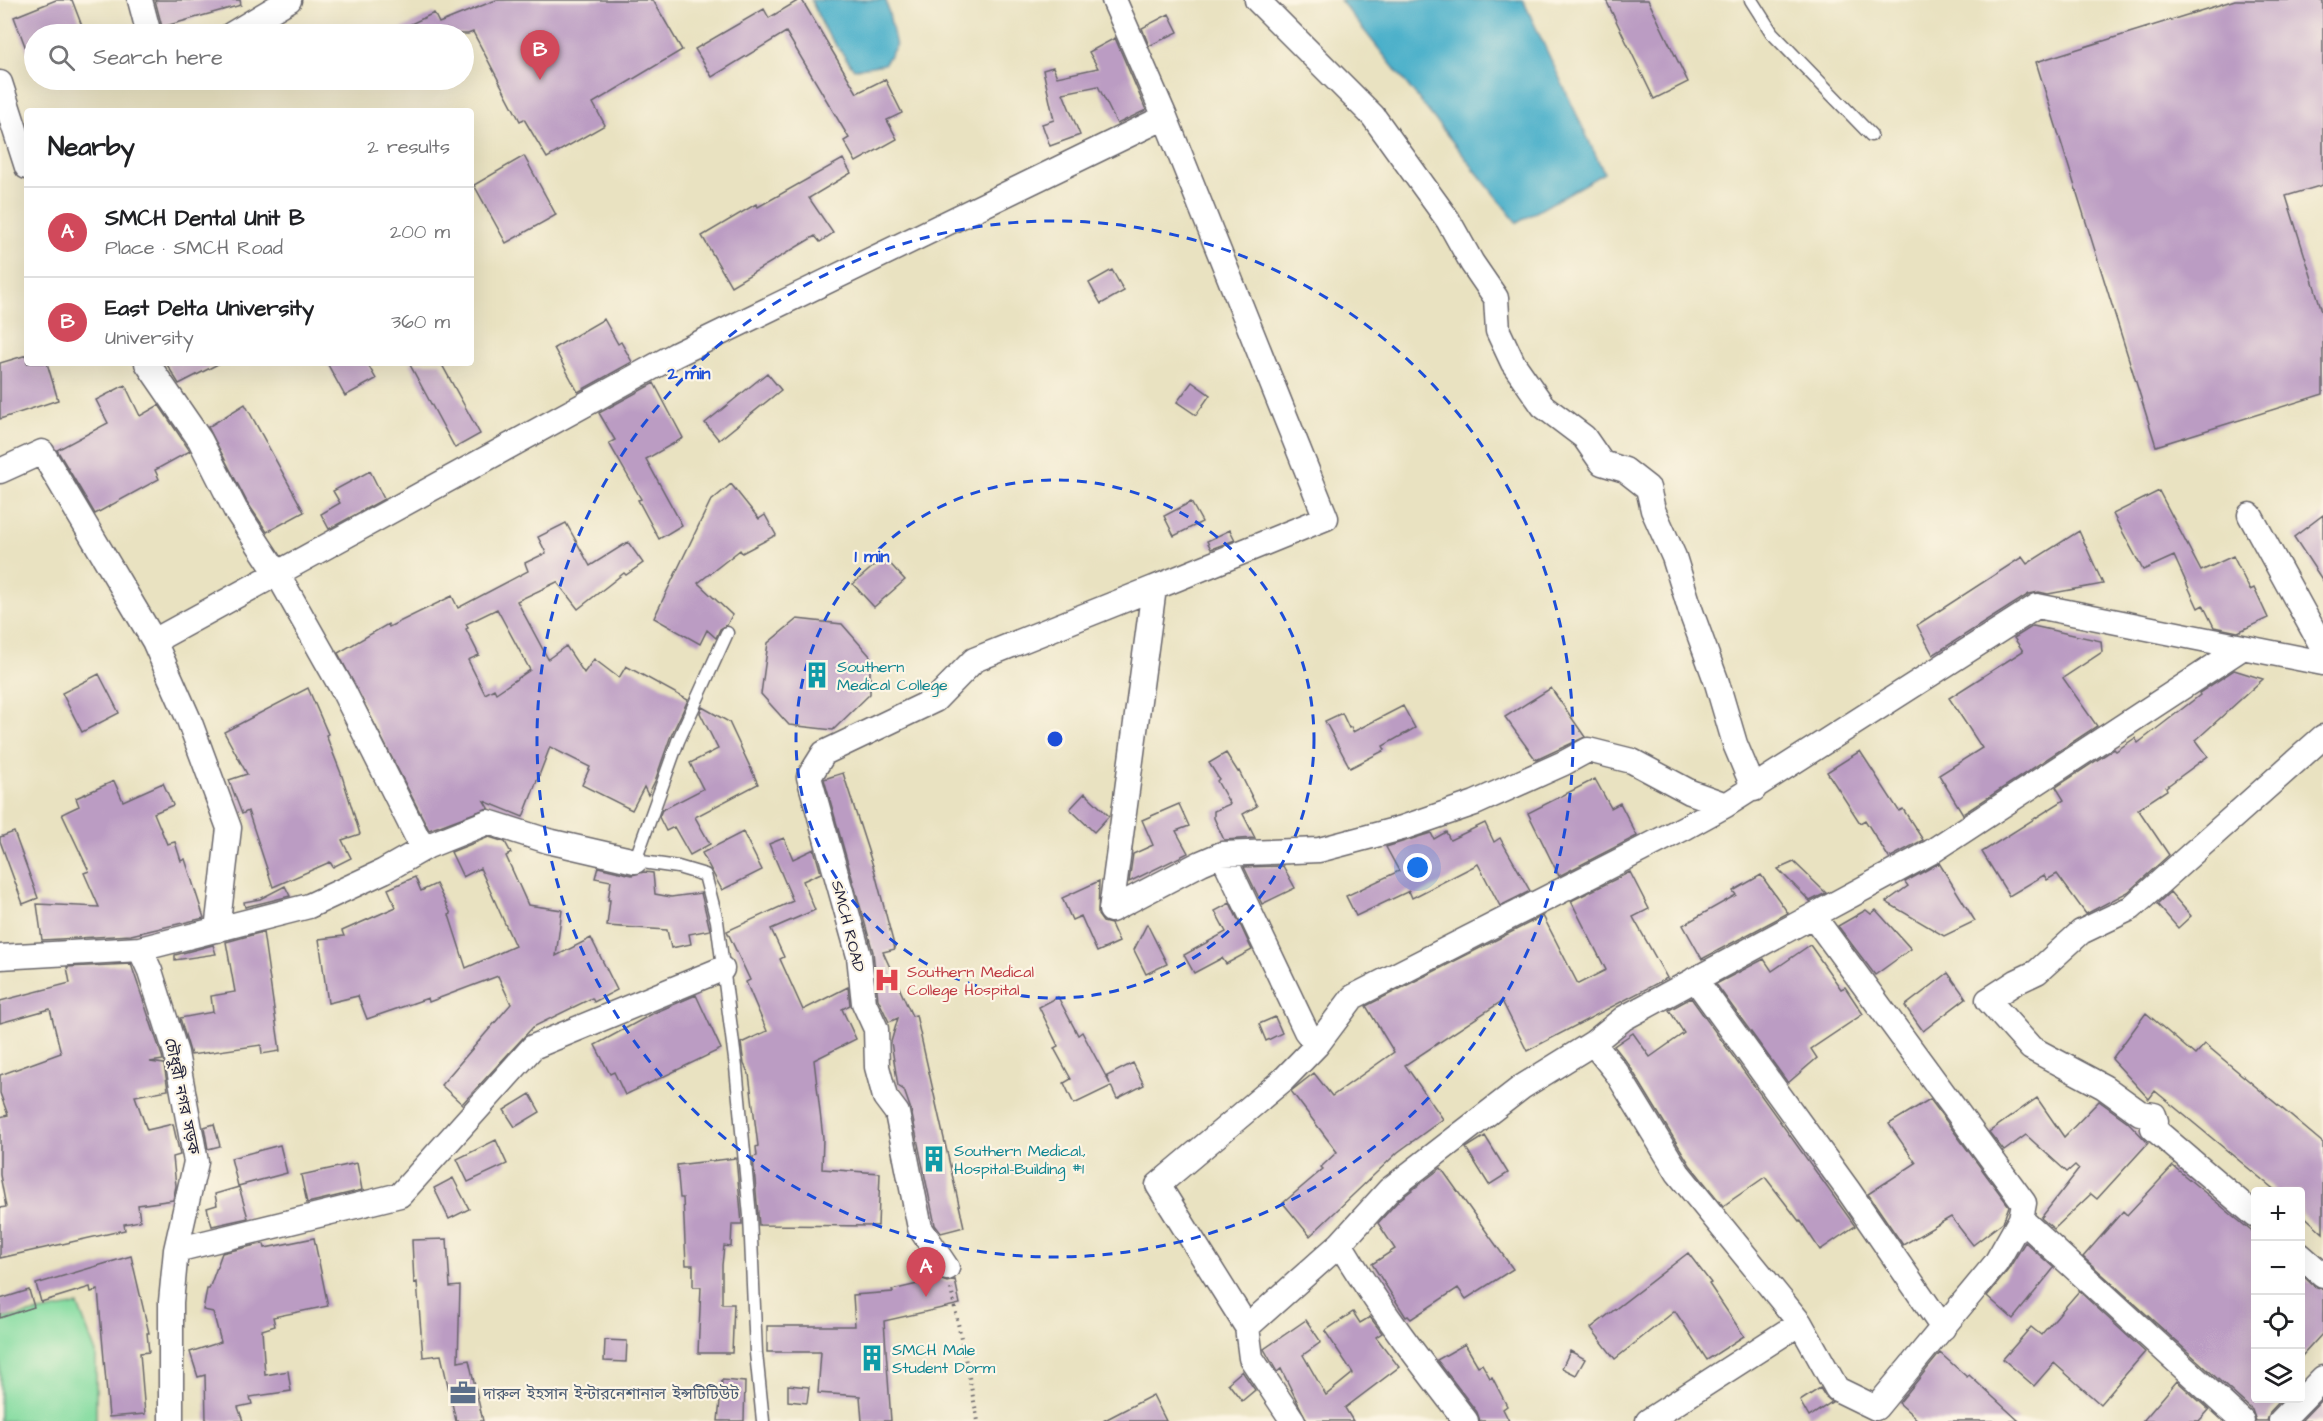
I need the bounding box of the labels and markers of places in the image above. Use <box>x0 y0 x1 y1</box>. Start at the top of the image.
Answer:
pin: B <box>520 31 560 80</box>
place label: Southern Medical College <box>837 656 948 697</box>
building icon: Southern Medical College <box>802 660 832 690</box>
centre of rings <box>1045 729 1065 749</box>
place label: Southern Medical College Hospital <box>907 961 1034 1002</box>
hospital icon: Southern Medical College Hospital <box>872 965 902 995</box>
place label: Southern Medical., Hospital-Building #1 <box>954 1140 1086 1181</box>
building icon: Southern Medical., Hospital-Building #1 <box>919 1144 949 1174</box>
pin: A <box>906 1248 946 1297</box>
place label: SMCH Male Student Dorm <box>892 1339 996 1379</box>
building icon: SMCH Male Student Dorm <box>857 1343 887 1373</box>
office icon: দারুল ইহসান ইন্টারনেশানাল ইন্সটিটিউট <box>448 1378 478 1408</box>
place label: দারুল ইহসান ইন্টারনেশানাল ইন্সটিটিউট <box>482 1383 739 1405</box>

